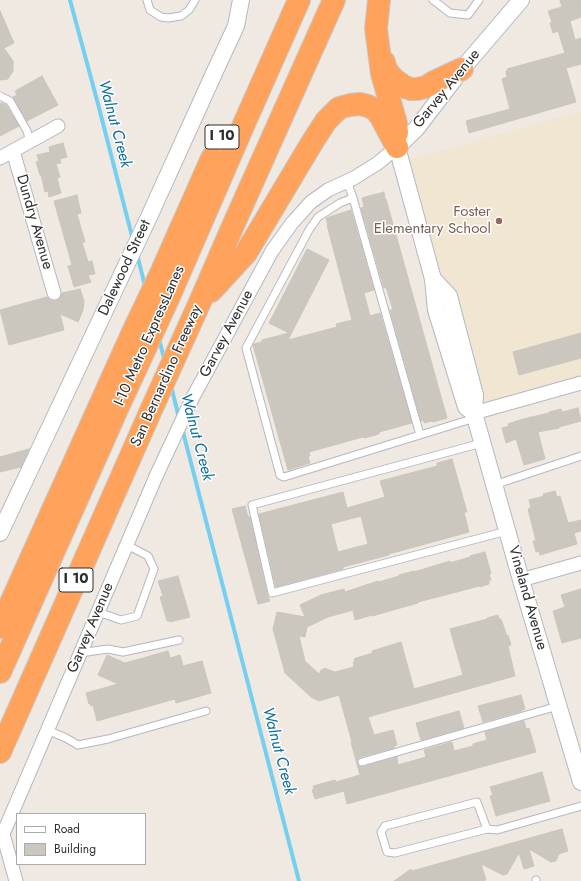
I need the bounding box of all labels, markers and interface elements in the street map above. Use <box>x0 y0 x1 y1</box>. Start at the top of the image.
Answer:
street label: Garvey Avenue <box>410 46 484 132</box>
water label: Walnut Creek <box>93 78 135 170</box>
road number: I 10 <box>205 125 239 149</box>
street label: Dundry Avenue <box>12 172 56 272</box>
place label: Foster Elementary School <box>374 203 491 238</box>
marker: Foster Elementary School <box>494 216 504 226</box>
street label: Dalewood Street <box>95 217 155 319</box>
street label: I-10 Metro ExpressLanes <box>111 263 189 409</box>
street label: Garvey Avenue <box>196 287 258 381</box>
street label: San Bernardino Freeway <box>128 302 206 450</box>
water label: Walnut Creek <box>175 391 217 483</box>
street label: Vineland Avenue <box>504 544 550 652</box>
road number: I 10 <box>59 568 93 592</box>
street label: Garvey Avenue <box>64 580 118 676</box>
water label: Walnut Creek <box>257 705 299 797</box>
legend <box>16 813 146 865</box>
text: Road <box>54 820 80 838</box>
text: Building <box>54 840 96 858</box>

